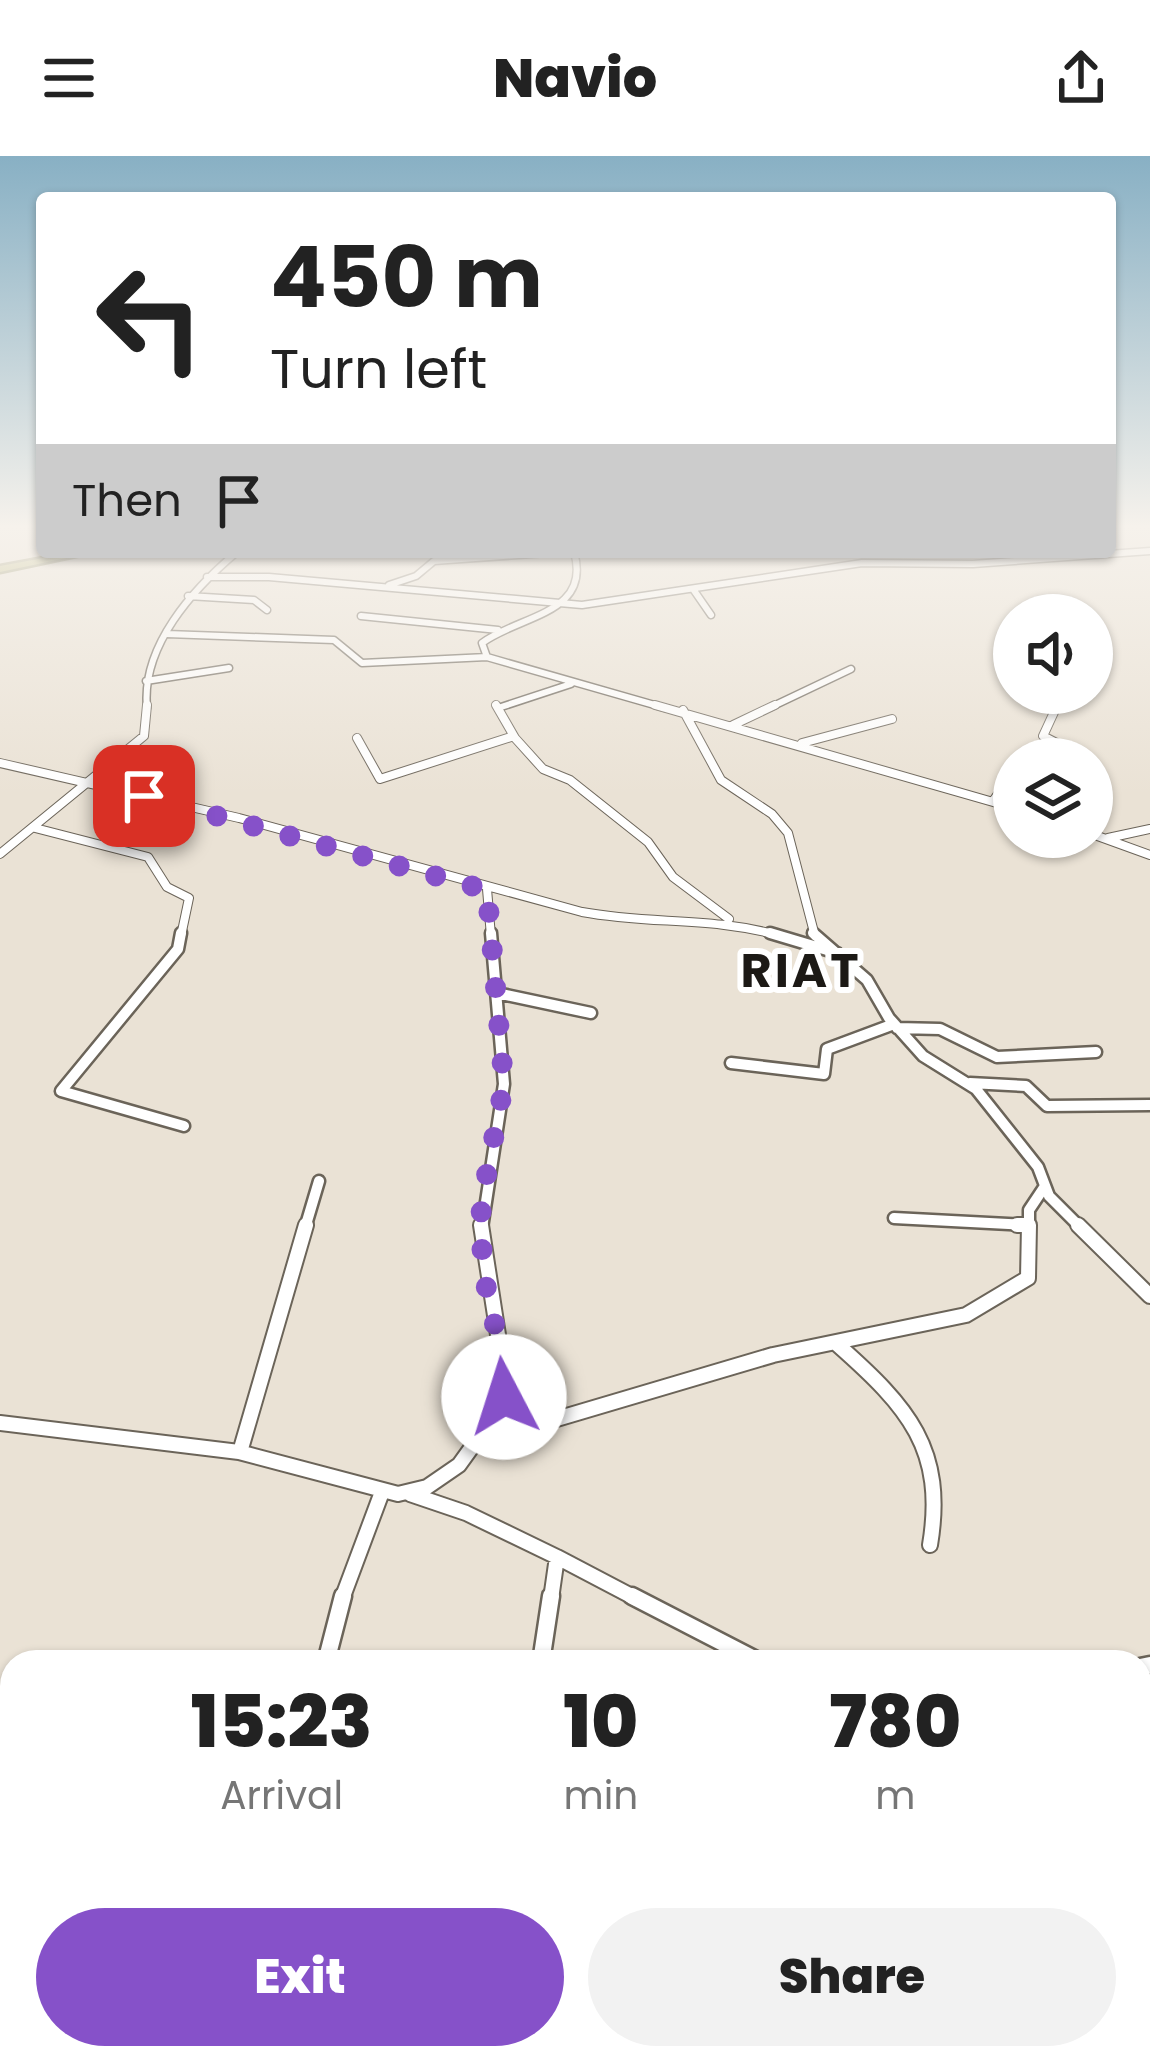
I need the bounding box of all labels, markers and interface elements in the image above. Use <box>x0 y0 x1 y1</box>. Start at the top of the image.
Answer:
text: Navio <box>493 40 657 116</box>
icon: menu <box>36 45 102 111</box>
icon: share <box>1048 45 1114 111</box>
text: 450 m <box>270 219 543 336</box>
icon: left <box>72 240 228 396</box>
text: Turn left <box>270 331 487 407</box>
icon: arrive <box>206 468 272 534</box>
text: Then <box>72 469 182 532</box>
map controls <box>993 594 1113 858</box>
button: sound <box>993 594 1113 714</box>
button: layers <box>993 738 1113 858</box>
pin <box>93 745 195 847</box>
icon: arrive <box>111 763 177 829</box>
district label: RIAT <box>740 937 862 1004</box>
position arrow <box>441 1334 567 1460</box>
text: 15:23 <box>191 1671 372 1772</box>
text: 10 <box>563 1671 638 1772</box>
text: 780 <box>829 1671 961 1772</box>
text: Arrival <box>220 1768 343 1823</box>
text: min <box>563 1768 638 1823</box>
text: m <box>875 1768 915 1823</box>
button: Exit <box>36 1908 564 2046</box>
button: Share <box>588 1908 1116 2046</box>

